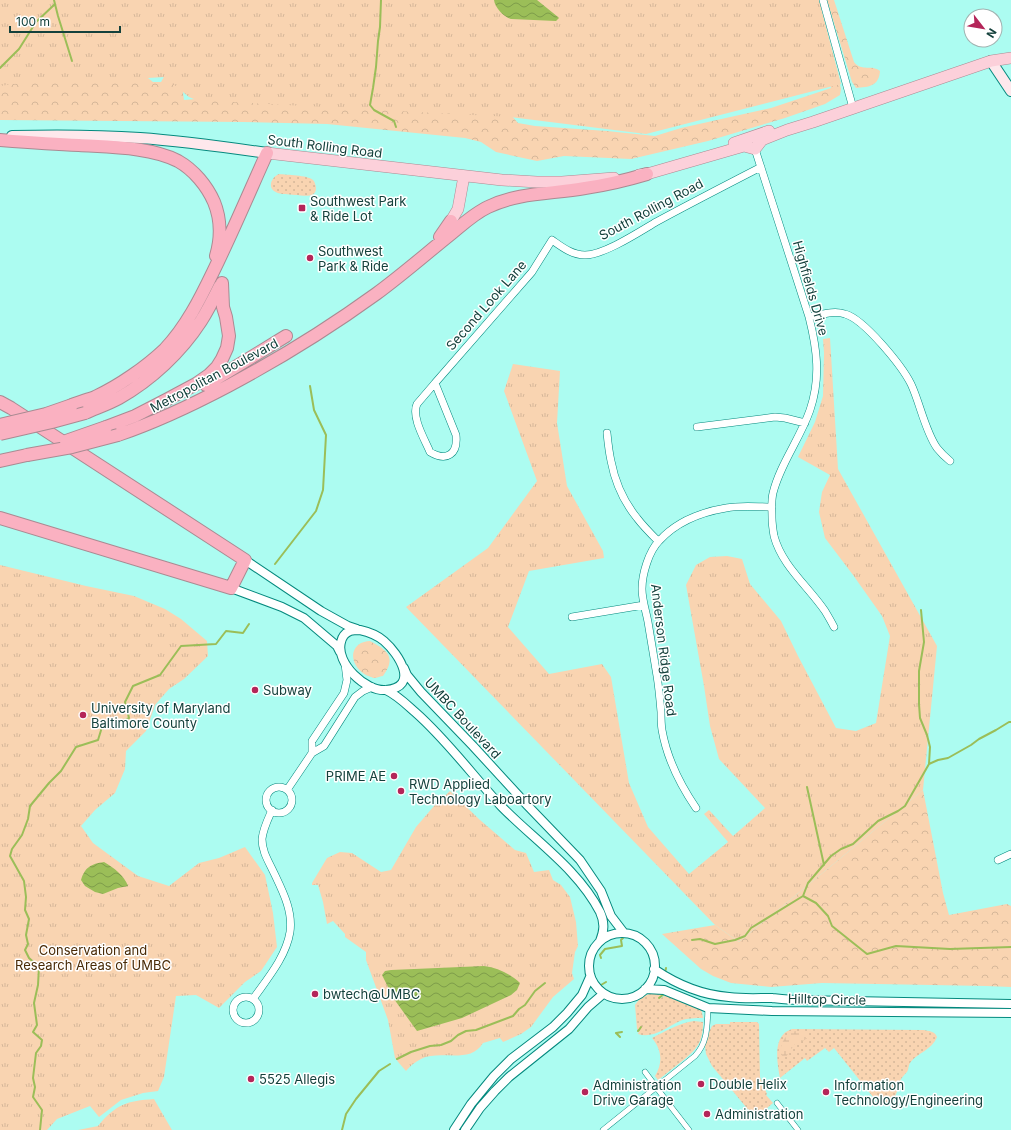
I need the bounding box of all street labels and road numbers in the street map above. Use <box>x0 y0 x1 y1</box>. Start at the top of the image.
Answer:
street label: South Rolling Road <box>267 131 383 161</box>
street label: South Rolling Road <box>596 175 706 243</box>
street label: Highfields Drive <box>790 239 832 337</box>
street label: Second Look Lane <box>443 257 529 353</box>
street label: Metropolitan Boulevard <box>147 334 281 416</box>
street label: Anderson Ridge Road <box>648 583 680 717</box>
street label: UMBC Boulevard <box>421 674 505 762</box>
street label: Hilltop Circle <box>788 990 866 1008</box>

